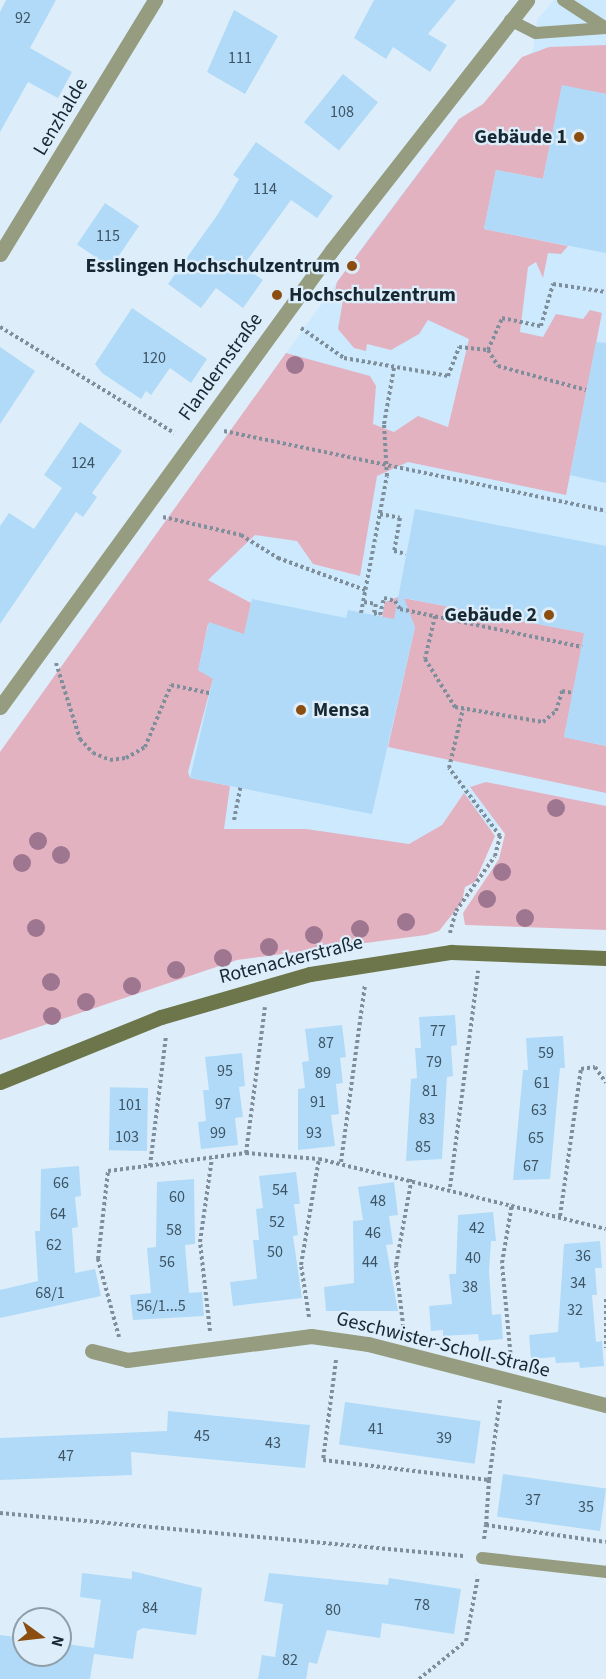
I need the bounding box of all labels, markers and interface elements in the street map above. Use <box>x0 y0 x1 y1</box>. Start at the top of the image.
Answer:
house number: 92 <box>15 8 31 28</box>
house number: 111 <box>228 48 252 68</box>
street label: Lenzhalde <box>29 74 93 160</box>
house number: 108 <box>330 102 354 122</box>
place label: Gebäude 1 <box>474 125 567 149</box>
marker: Gebäude 1 <box>572 130 586 144</box>
house number: 114 <box>253 179 277 199</box>
house number: 115 <box>96 226 120 246</box>
place label: Esslingen Hochschulzentrum <box>86 254 340 278</box>
marker: Esslingen Hochschulzentrum <box>345 259 359 273</box>
place label: Hochschulzentrum <box>289 283 456 307</box>
marker: Hochschulzentrum <box>270 288 284 302</box>
street label: Flandernstraße <box>174 308 268 426</box>
house number: 120 <box>142 348 166 368</box>
house number: 124 <box>71 453 95 473</box>
place label: Gebäude 2 <box>444 603 537 627</box>
marker: Gebäude 2 <box>542 608 556 622</box>
place label: Mensa <box>313 698 369 722</box>
marker: Mensa <box>294 703 308 717</box>
street label: Rotenackerstraße <box>217 931 365 989</box>
house number: 77 <box>430 1021 446 1041</box>
house number: 87 <box>318 1033 334 1053</box>
house number: 59 <box>538 1043 554 1063</box>
house number: 79 <box>426 1052 442 1072</box>
house number: 95 <box>217 1061 233 1081</box>
house number: 89 <box>315 1063 331 1083</box>
house number: 61 <box>534 1073 550 1093</box>
house number: 81 <box>422 1081 438 1101</box>
house number: 91 <box>310 1092 326 1112</box>
house number: 97 <box>215 1094 231 1114</box>
house number: 101 <box>118 1095 142 1115</box>
house number: 63 <box>531 1100 547 1120</box>
house number: 83 <box>419 1109 435 1129</box>
house number: 99 <box>210 1123 226 1143</box>
house number: 93 <box>306 1123 322 1143</box>
house number: 103 <box>115 1127 139 1147</box>
house number: 65 <box>528 1128 544 1148</box>
house number: 85 <box>415 1137 431 1157</box>
house number: 67 <box>523 1156 539 1176</box>
house number: 66 <box>53 1173 69 1193</box>
house number: 54 <box>272 1180 288 1200</box>
house number: 60 <box>169 1187 185 1207</box>
house number: 48 <box>370 1191 386 1211</box>
house number: 64 <box>50 1204 66 1224</box>
house number: 52 <box>269 1212 285 1232</box>
house number: 42 <box>469 1218 485 1238</box>
house number: 58 <box>166 1220 182 1240</box>
house number: 46 <box>365 1223 381 1243</box>
house number: 62 <box>46 1235 62 1255</box>
house number: 50 <box>267 1242 283 1262</box>
house number: 36 <box>575 1246 591 1266</box>
house number: 40 <box>465 1248 481 1268</box>
house number: 56 <box>159 1252 175 1272</box>
house number: 44 <box>362 1252 378 1272</box>
house number: 34 <box>570 1273 586 1293</box>
house number: 38 <box>462 1277 478 1297</box>
house number: 68/1 <box>35 1283 65 1303</box>
house number: 56/1...5 <box>136 1296 186 1316</box>
house number: 32 <box>567 1300 583 1320</box>
street label: Geschwister-Scholl-Straße <box>334 1307 552 1383</box>
house number: 41 <box>368 1419 384 1439</box>
house number: 45 <box>194 1426 210 1446</box>
house number: 39 <box>436 1428 452 1448</box>
house number: 43 <box>265 1433 281 1453</box>
house number: 47 <box>58 1446 74 1466</box>
house number: 37 <box>525 1490 541 1510</box>
house number: 35 <box>578 1497 594 1517</box>
house number: 78 <box>414 1595 430 1615</box>
house number: 84 <box>142 1598 158 1618</box>
house number: 80 <box>325 1600 341 1620</box>
north arrow <box>12 1607 72 1667</box>
text: N <box>45 1633 69 1649</box>
house number: 82 <box>282 1650 298 1670</box>

